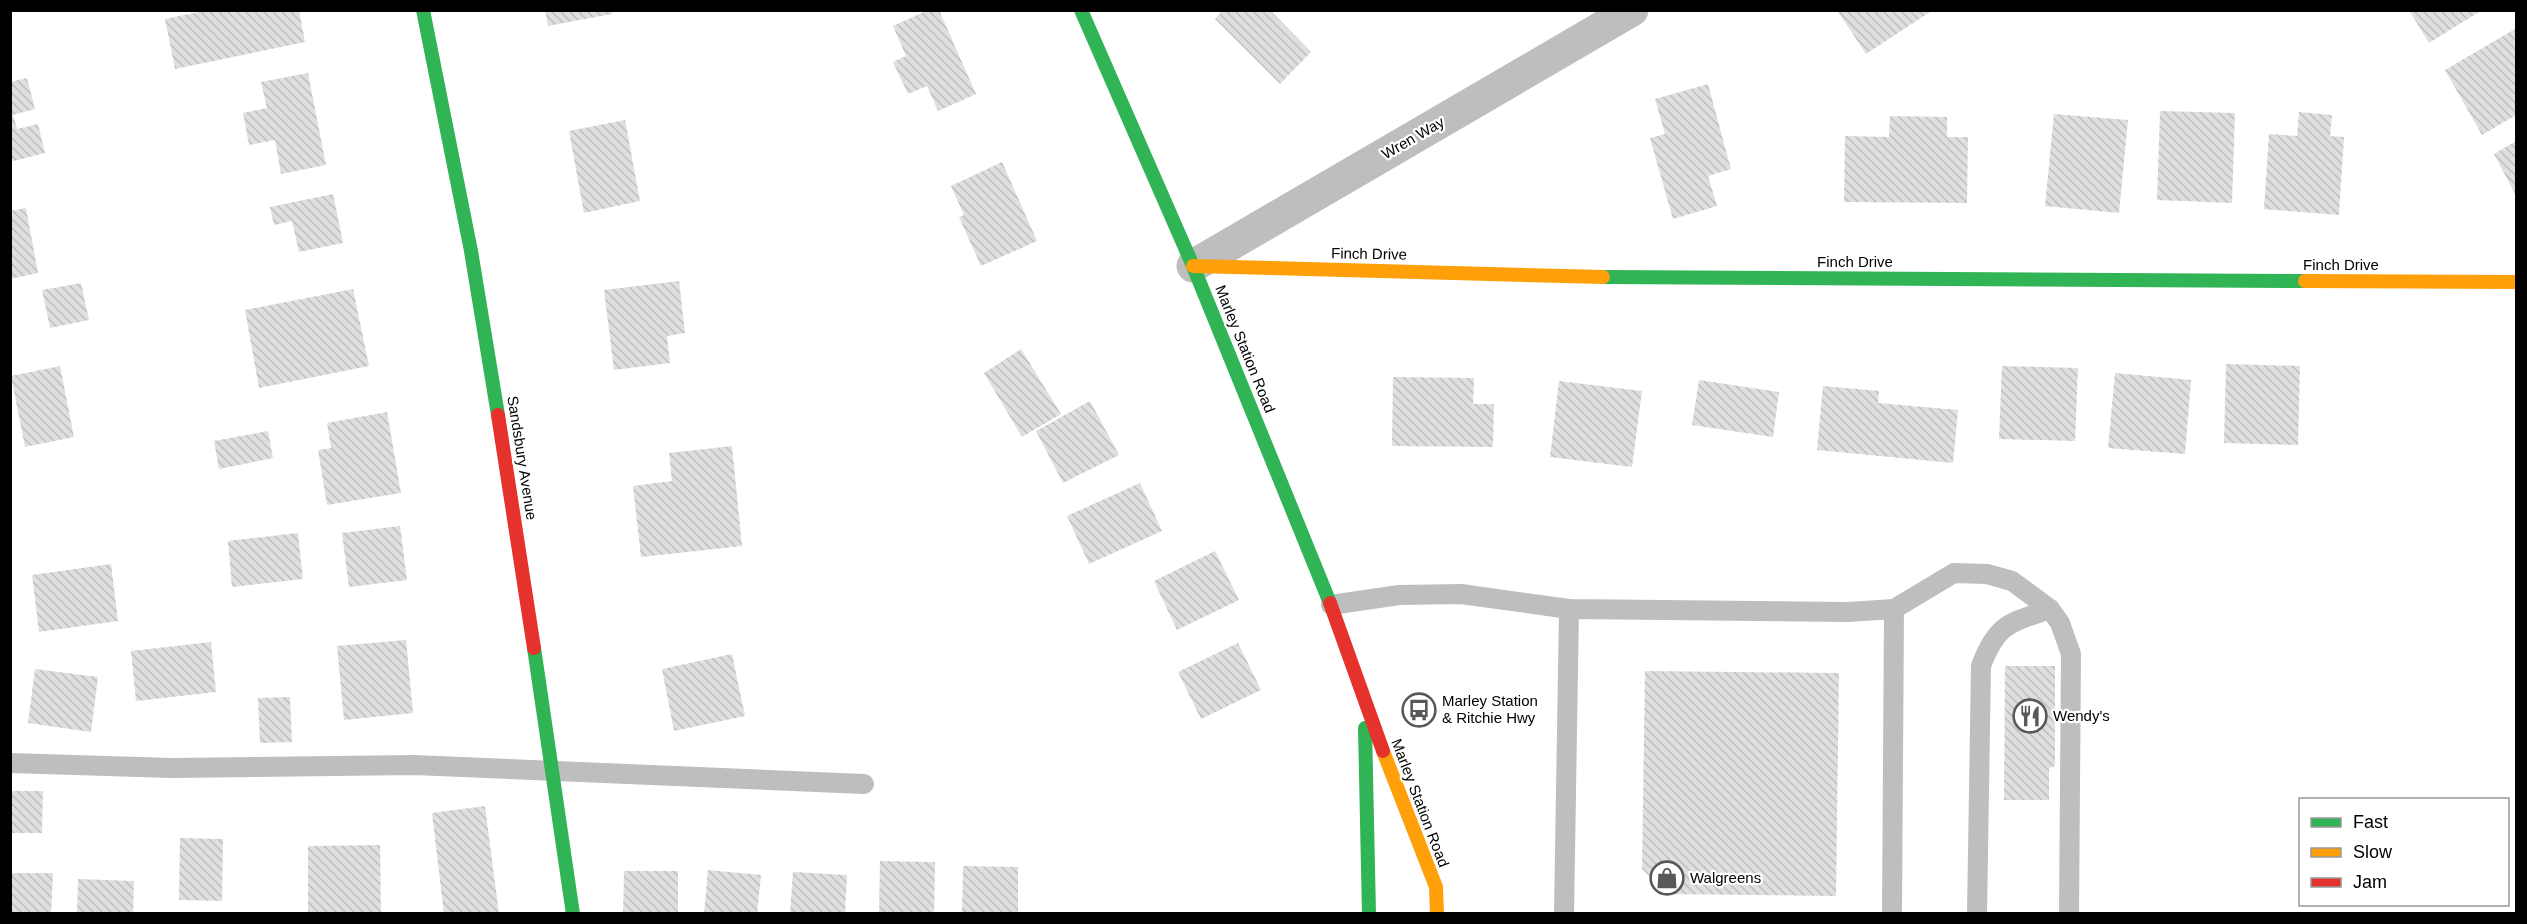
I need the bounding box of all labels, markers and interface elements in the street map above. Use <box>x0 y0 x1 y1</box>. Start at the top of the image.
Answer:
street label: Wren Way <box>1379 113 1447 162</box>
street label: Finch Drive <box>1331 244 1407 263</box>
street label: Finch Drive <box>1817 253 1893 270</box>
street label: Finch Drive <box>2303 256 2379 273</box>
street label: Marley Station Road <box>1212 283 1279 415</box>
street label: Sandsbury Avenue <box>504 395 541 521</box>
bus stop icon: Marley Station & Ritchie Hwy <box>1401 692 1437 728</box>
place label: Marley Station & Ritchie Hwy <box>1442 692 1538 726</box>
restaurant icon: Wendy's <box>2012 698 2048 734</box>
place label: Wendy's <box>2053 707 2110 724</box>
street label: Marley Station Road <box>1388 736 1453 869</box>
legend <box>2299 798 2509 906</box>
text: Fast <box>2353 812 2388 832</box>
text: Slow <box>2353 842 2393 862</box>
shop icon: Walgreens <box>1649 860 1685 896</box>
place label: Walgreens <box>1690 869 1761 886</box>
text: Jam <box>2353 872 2387 892</box>

